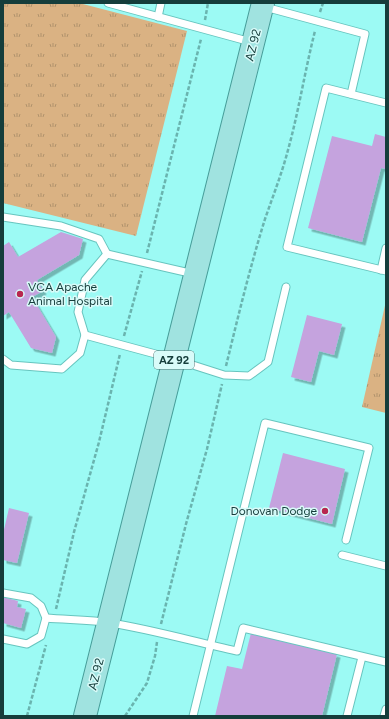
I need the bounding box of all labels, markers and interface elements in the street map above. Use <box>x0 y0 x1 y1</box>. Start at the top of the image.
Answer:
street label: AZ 92 <box>242 28 264 62</box>
place label: VCA Apache Animal Hospital <box>28 280 112 308</box>
marker: VCA Apache Animal Hospital <box>15 289 25 299</box>
road number: AZ 92 <box>154 351 194 369</box>
place label: Donovan Dodge <box>231 504 317 518</box>
marker: Donovan Dodge <box>320 506 330 516</box>
street label: AZ 92 <box>85 657 107 691</box>

